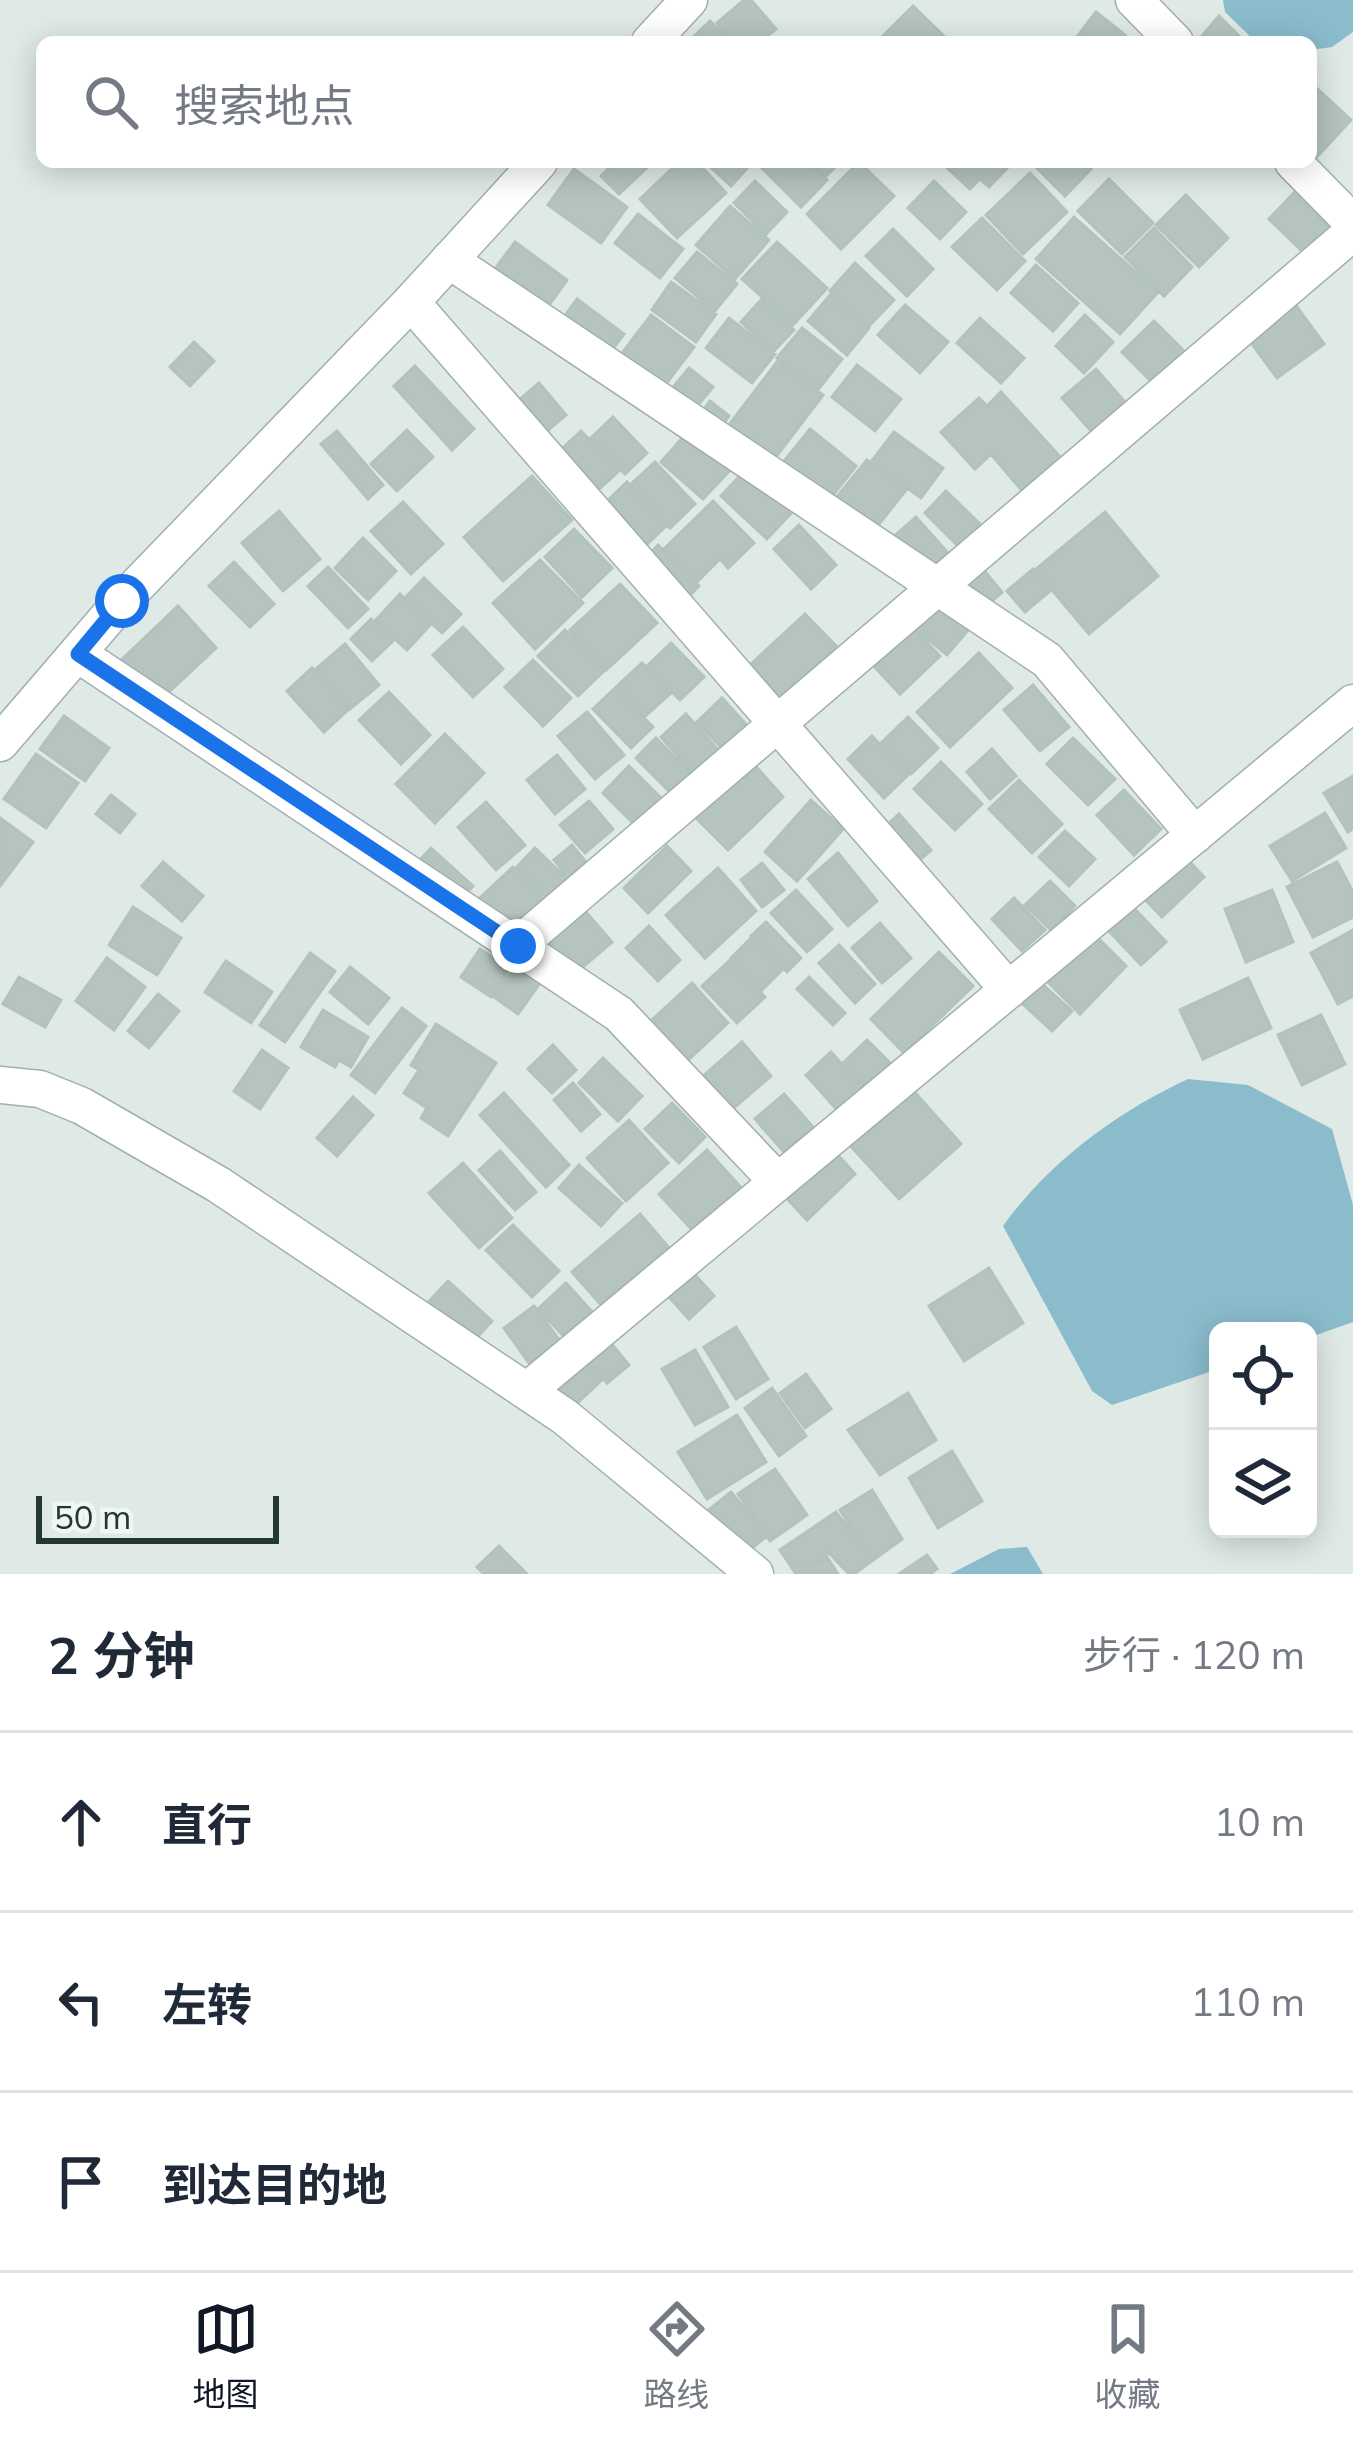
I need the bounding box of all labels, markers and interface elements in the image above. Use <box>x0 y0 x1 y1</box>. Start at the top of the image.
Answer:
search box <box>36 36 1317 168</box>
icon: search <box>78 69 144 135</box>
text: 搜索地点 <box>174 77 354 133</box>
route start <box>95 574 149 628</box>
route end <box>491 919 545 973</box>
map controls <box>1209 1322 1317 1538</box>
button: locate <box>1209 1322 1317 1430</box>
button: layers <box>1209 1430 1317 1538</box>
scale bar <box>36 1490 279 1543</box>
text: 50 m <box>54 1496 131 1537</box>
text: 2 分钟 <box>48 1623 195 1687</box>
text: 步行 · 120 m <box>1083 1630 1305 1679</box>
icon: ahead <box>48 1789 114 1855</box>
text: 直行 <box>162 1796 252 1852</box>
text: 10 m <box>1214 1797 1305 1846</box>
icon: left <box>48 1969 114 2035</box>
text: 左转 <box>162 1976 252 2032</box>
text: 110 m <box>1190 1977 1305 2026</box>
icon: arrive <box>48 2149 114 2215</box>
text: 到达目的地 <box>162 2156 387 2212</box>
tab: 地图 <box>193 2296 259 2416</box>
tab: 路线 <box>644 2296 710 2416</box>
tab: 收藏 <box>1095 2296 1161 2416</box>

